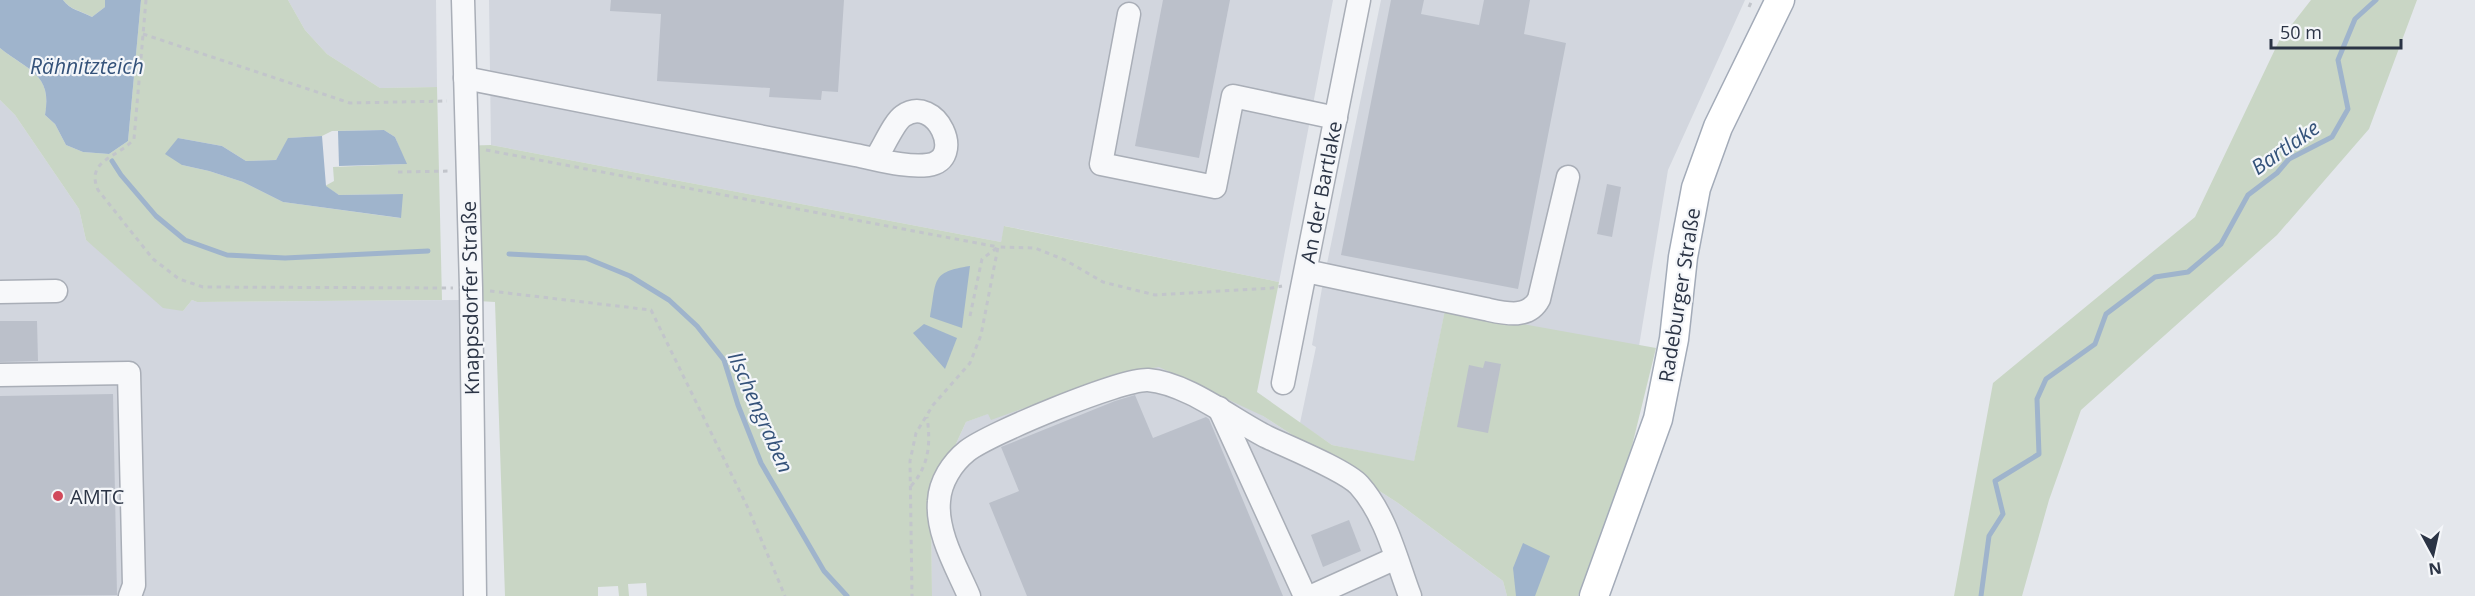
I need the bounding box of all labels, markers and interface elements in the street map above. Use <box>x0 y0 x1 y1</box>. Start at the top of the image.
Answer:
scale bar <box>2271 12 2402 50</box>
text: 50 m <box>2280 20 2322 44</box>
water label: Rähnitzteich <box>30 52 144 80</box>
water label: Bartlake <box>2245 113 2325 181</box>
street label: An der Bartlake <box>1294 119 1348 265</box>
street label: Knappsdorfer Straße <box>455 201 485 395</box>
street label: Radeburger Straße <box>1652 206 1706 384</box>
water label: Ilschengraben <box>722 347 800 477</box>
place label: AMTC <box>70 483 124 510</box>
marker: AMTC <box>51 489 65 503</box>
north arrow <box>2403 524 2463 584</box>
text: N <box>2427 557 2443 581</box>

